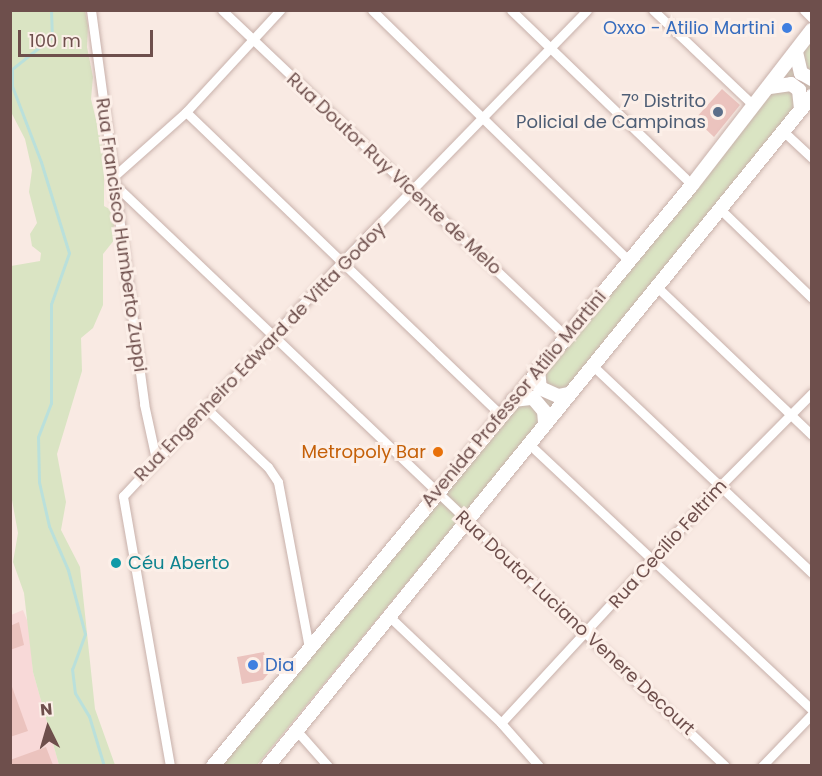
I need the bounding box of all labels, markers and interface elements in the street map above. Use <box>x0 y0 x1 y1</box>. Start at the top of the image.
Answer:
place label: Oxxo - Atilio Martini <box>603 17 775 39</box>
scale bar <box>21 18 156 56</box>
marker: Oxxo - Atilio Martini <box>780 21 794 35</box>
text: 100 m <box>29 28 81 53</box>
street label: Rua Doutor Ruy Vicente de Melo <box>282 69 506 279</box>
place label: 7º Distrito Policial de Campinas <box>516 91 706 134</box>
street label: Rua Francisco Humberto Zuppi <box>91 97 151 373</box>
marker: 7º Distrito Policial de Campinas <box>711 105 725 119</box>
street label: Rua Engenheiro Edward de Vitta Godoy <box>130 218 390 486</box>
street label: Avenida Professor Atílio Martini <box>417 286 611 512</box>
place label: Metropoly Bar <box>302 441 426 463</box>
marker: Metropoly Bar <box>431 445 445 459</box>
street label: Rua Cecílio Feltrim <box>604 475 732 613</box>
street label: Rua Doutor Luciano Venere Decourt <box>451 506 699 740</box>
place label: Céu Aberto <box>128 552 230 574</box>
marker: Céu Aberto <box>109 556 123 570</box>
place label: Dia <box>265 654 294 676</box>
marker: Dia <box>246 658 260 672</box>
north arrow <box>18 698 78 758</box>
text: N <box>39 698 53 722</box>

